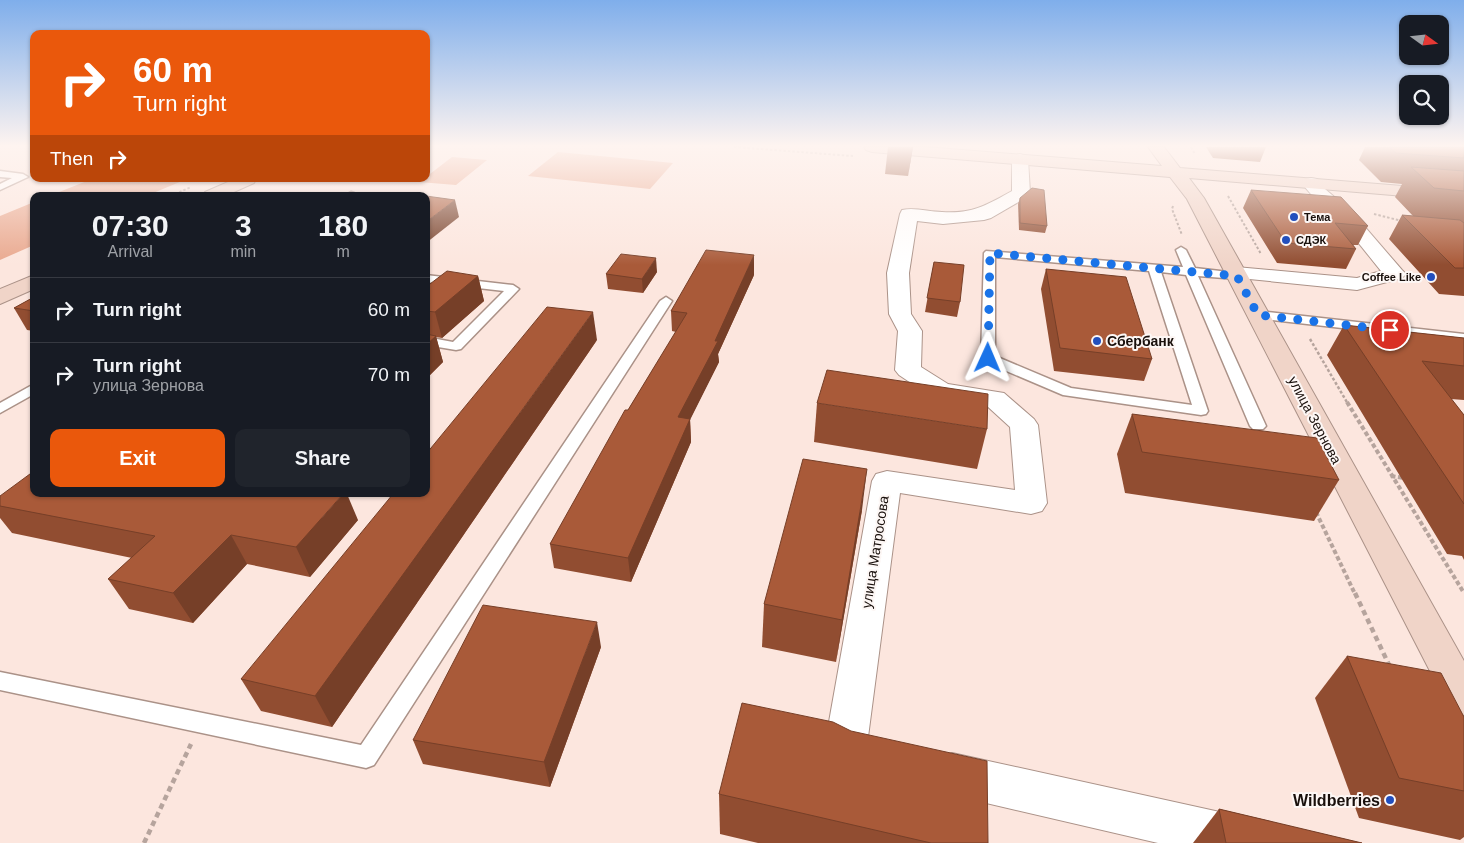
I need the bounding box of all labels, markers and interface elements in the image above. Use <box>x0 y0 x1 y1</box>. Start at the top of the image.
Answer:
north arrow <box>1399 15 1449 65</box>
map controls <box>1399 15 1449 125</box>
icon: right <box>50 50 115 115</box>
text: 60 m <box>133 50 213 89</box>
button: search <box>1399 75 1449 125</box>
text: Turn right <box>133 91 226 116</box>
icon: right <box>103 145 131 173</box>
text: Then <box>50 148 93 169</box>
text: 07:30 <box>92 209 169 242</box>
text: 3 <box>235 209 252 242</box>
text: 180 <box>318 209 368 242</box>
marker: Тема <box>1288 211 1300 223</box>
place label: Тема <box>1304 211 1331 223</box>
marker: СДЭК <box>1280 234 1292 246</box>
place label: СДЭК <box>1296 234 1326 246</box>
text: Arrival <box>108 243 153 260</box>
text: min <box>230 243 256 260</box>
text: m <box>336 243 350 260</box>
place label: Coffee Like <box>1362 271 1421 283</box>
marker: Coffee Like <box>1425 271 1437 283</box>
icon: right <box>50 296 78 324</box>
text: Turn right <box>93 299 181 320</box>
text: 60 m <box>368 299 410 320</box>
pin <box>1369 309 1411 351</box>
icon: arrive <box>1376 316 1404 344</box>
position arrow <box>961 331 1013 383</box>
place label: Сбербанк <box>1107 333 1175 349</box>
marker: Сбербанк <box>1091 335 1103 347</box>
text: Turn right <box>93 355 181 376</box>
icon: right <box>50 361 78 389</box>
text: 70 m <box>368 364 410 385</box>
street label: улица Зернова <box>1285 373 1345 467</box>
text: улица Зернова <box>93 377 204 394</box>
button: Exit <box>50 429 225 487</box>
button: Share <box>235 429 410 487</box>
street label: улица Матросова <box>858 494 892 609</box>
place label: Wildberries <box>1293 792 1380 809</box>
marker: Wildberries <box>1384 794 1396 806</box>

